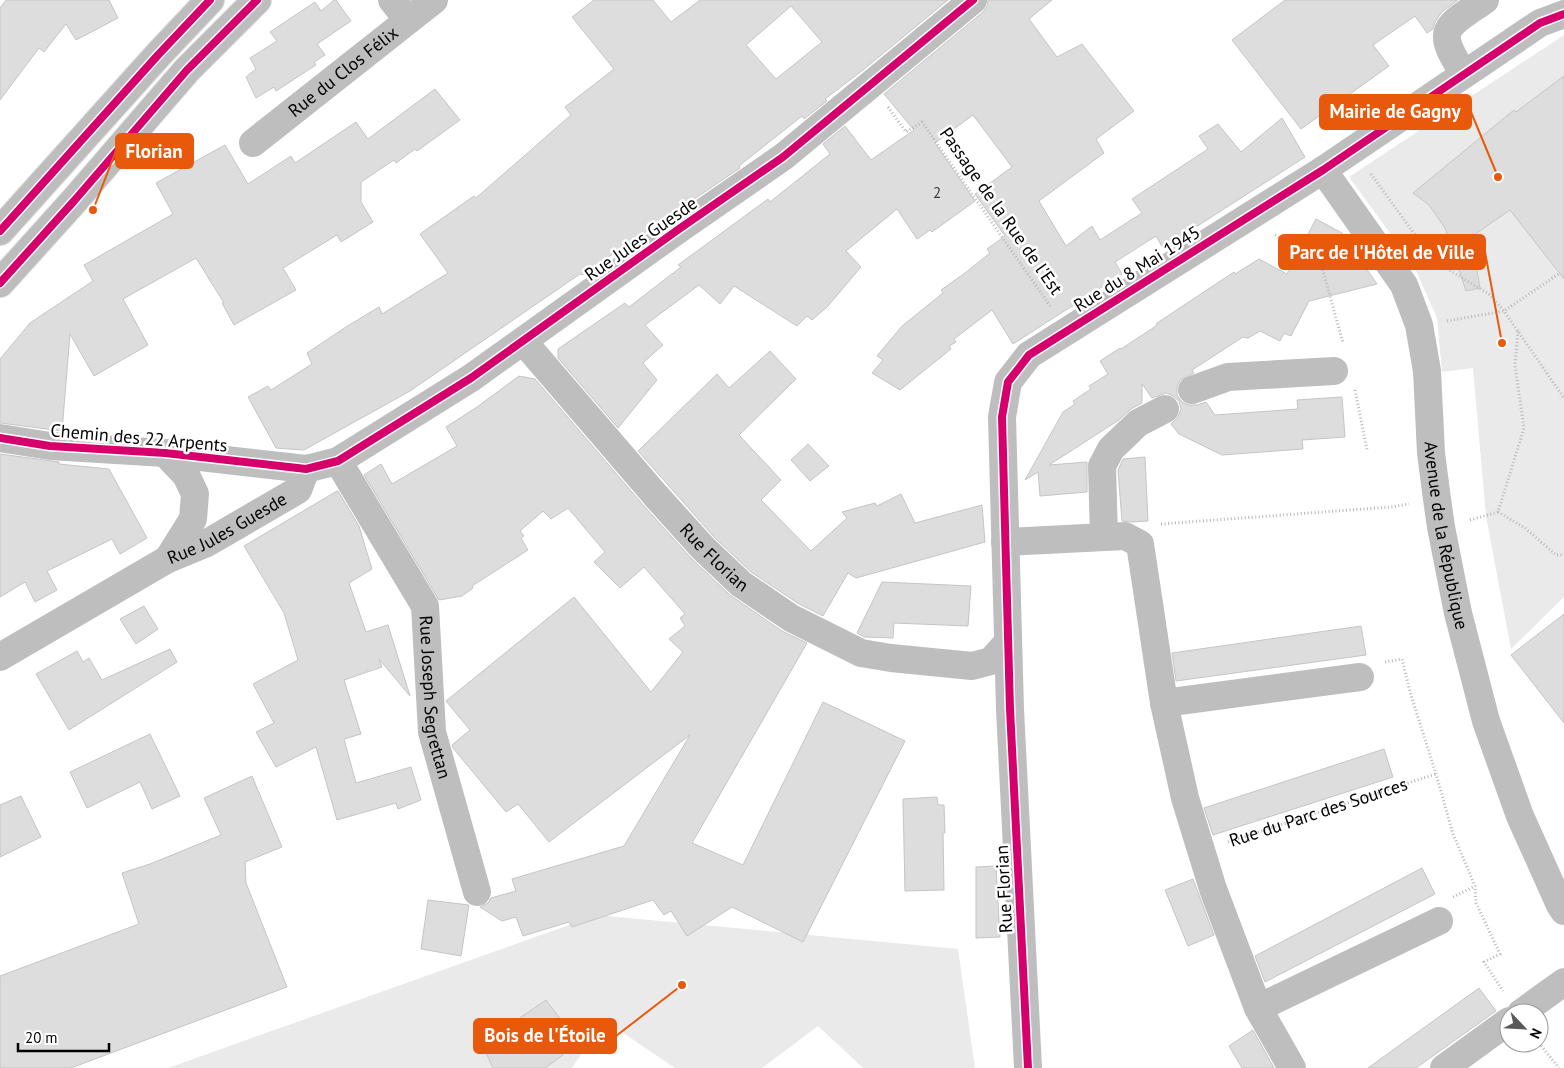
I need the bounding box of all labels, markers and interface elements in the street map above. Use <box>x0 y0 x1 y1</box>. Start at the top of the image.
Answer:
street label: Rue du Clos Félix <box>283 21 403 122</box>
callout: Mairie de Gagny <box>1320 95 1471 129</box>
text: Mairie de Gagny <box>1329 99 1461 123</box>
street label: Passage de la Rue de l'Est <box>935 123 1068 299</box>
callout: Florian <box>116 134 193 168</box>
text: Florian <box>125 139 183 163</box>
house number: 2 <box>933 183 941 202</box>
street label: Rue Jules Guesde <box>580 191 701 286</box>
street label: Rue du 8 Mai 1945 <box>1069 220 1204 317</box>
callout: Parc de l'Hôtel de Ville <box>1279 235 1485 269</box>
text: Parc de l'Hôtel de Ville <box>1290 240 1474 264</box>
street label: Chemin des 22 Arpents <box>50 418 228 457</box>
street label: Avenue de la République <box>1419 441 1474 632</box>
street label: Rue Jules Guesde <box>164 487 291 569</box>
street label: Rue Florian <box>675 518 753 597</box>
street label: Rue Joseph Segrettan <box>415 615 457 781</box>
street label: Rue du Parc des Sources <box>1226 772 1410 852</box>
street label: Rue Florian <box>990 844 1017 934</box>
north arrow <box>1499 1003 1549 1053</box>
callout: Bois de l'Étoile <box>474 1019 616 1053</box>
scale bar <box>18 1020 109 1052</box>
text: Bois de l'Étoile <box>484 1023 606 1047</box>
text: N <box>1526 1026 1546 1041</box>
text: 20 m <box>25 1028 58 1047</box>

